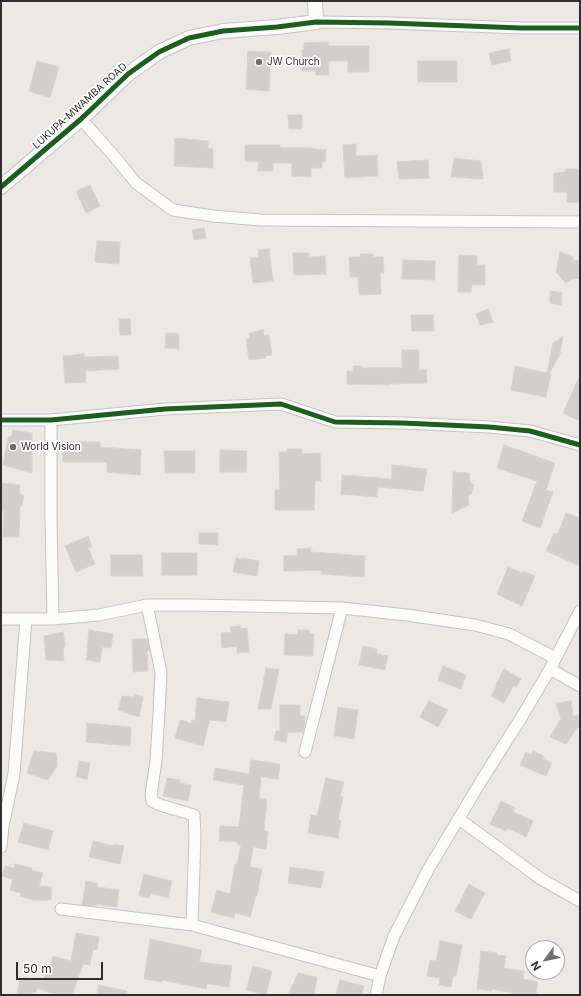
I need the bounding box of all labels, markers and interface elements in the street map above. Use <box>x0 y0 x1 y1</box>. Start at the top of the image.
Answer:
place label: JW Church <box>267 56 320 68</box>
marker: JW Church <box>254 57 264 67</box>
street label: LUKUPA-MWAMBA ROAD <box>30 61 130 151</box>
place label: World Vision <box>21 441 81 453</box>
marker: World Vision <box>8 442 18 452</box>
north arrow <box>525 940 565 980</box>
scale bar <box>18 954 105 980</box>
text: N <box>528 959 544 973</box>
text: 50 m <box>23 961 52 976</box>

